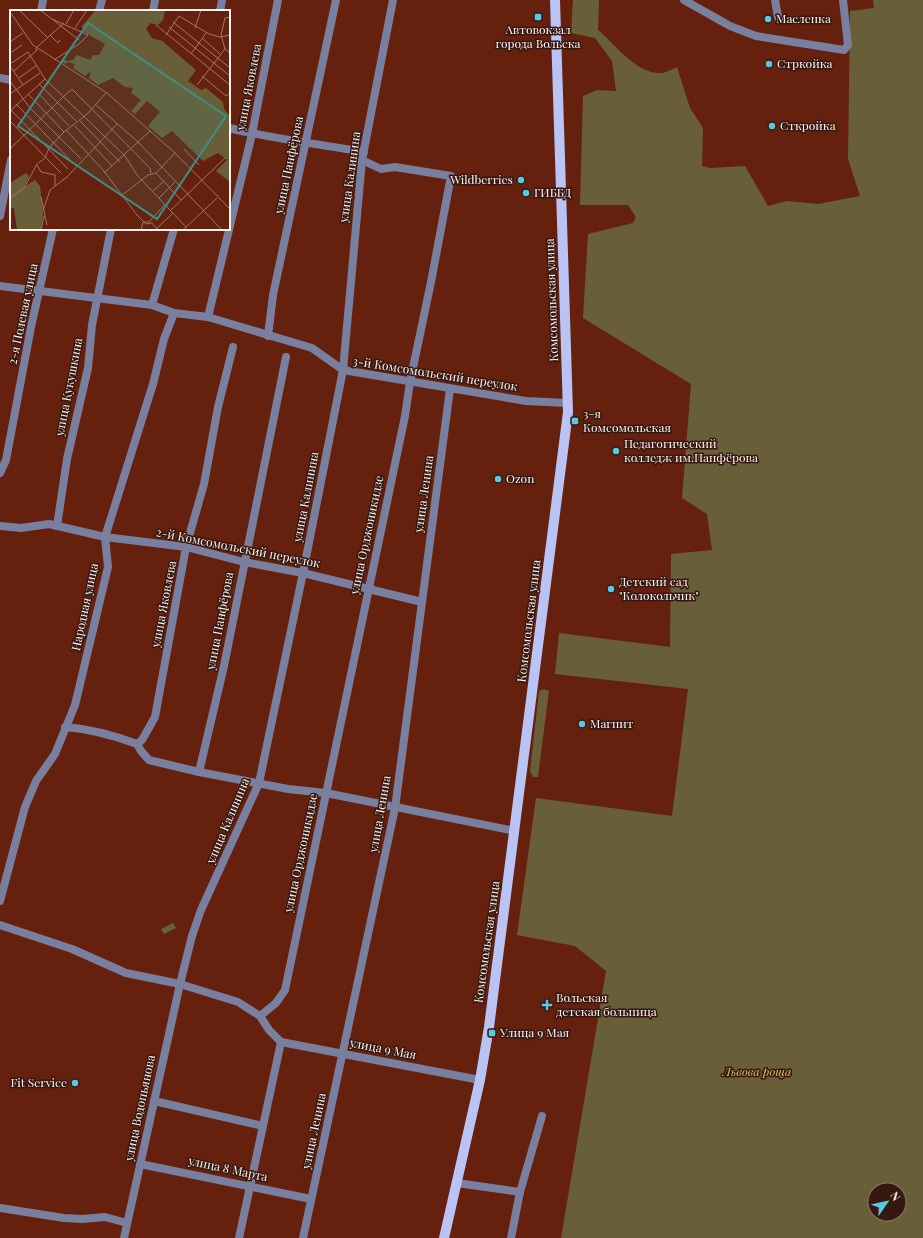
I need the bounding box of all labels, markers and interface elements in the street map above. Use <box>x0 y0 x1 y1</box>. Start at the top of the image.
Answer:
inset map <box>10 10 230 230</box>
place label: Масленка <box>776 10 831 26</box>
marker: Автовокзал города Вольска <box>533 12 543 22</box>
marker: Масленка <box>763 14 773 24</box>
place label: Автовокзал города Вольска <box>495 21 581 51</box>
street label: улица Яковлева <box>232 42 264 133</box>
place label: Стркойка <box>777 55 833 71</box>
marker: Стркойка <box>764 59 774 69</box>
street label: улица Панфёрова <box>270 114 306 216</box>
place label: Сткройка <box>780 117 836 133</box>
marker: Сткройка <box>767 121 777 131</box>
street label: улица Калинина <box>335 130 363 224</box>
place label: Wildberries <box>449 171 513 187</box>
marker: Wildberries <box>516 175 526 185</box>
place label: ГИББД <box>534 184 572 200</box>
marker: ГИББД <box>521 188 531 198</box>
street label: Комсомольская улица <box>541 238 561 362</box>
street label: 2-я Полевая улица <box>3 262 41 366</box>
street label: улица Кукушкина <box>50 336 85 438</box>
street label: 3-й Комсомольский переулок <box>352 352 519 394</box>
place label: 3-я Комсомольская <box>583 405 671 435</box>
marker: 3-я Комсомольская <box>570 416 580 426</box>
place label: Педагогический колледж им.Панфёрова <box>624 435 758 465</box>
marker: Педагогический колледж им.Панфёрова <box>611 446 621 456</box>
street label: улица Калинина <box>288 450 322 544</box>
street label: улица Ленина <box>410 454 436 534</box>
place label: Ozon <box>506 470 534 486</box>
street label: улица Орджоникидзе <box>345 474 386 597</box>
marker: Ozon <box>493 474 503 484</box>
street label: 2-й Комсомольский переулок <box>155 523 322 571</box>
street label: улица Яковлева <box>147 559 179 650</box>
street label: Комсомольская улица <box>513 559 543 683</box>
street label: Народная улица <box>67 561 101 652</box>
street label: улица Панфёрова <box>201 570 236 672</box>
place label: Детский сад "Колокольчик" <box>619 573 699 603</box>
marker: Детский сад "Колокольчик" <box>606 584 616 594</box>
place label: Магнит <box>590 715 634 731</box>
marker: Магнит <box>577 719 587 729</box>
street label: улица Ленина <box>364 774 394 854</box>
street label: улица Калинина <box>201 775 252 867</box>
street label: улица Орджоникидзе <box>279 792 320 915</box>
street label: Комсомольская улица <box>470 880 503 1004</box>
place label: Вольская детская больница <box>556 989 657 1019</box>
marker: Вольская детская больница <box>541 999 553 1011</box>
place label: Улица 9 Мая <box>499 1024 570 1040</box>
marker: Улица 9 Мая <box>487 1028 497 1038</box>
street label: улица 9 Мая <box>348 1034 418 1062</box>
street label: улица Водопьянова <box>120 1053 158 1163</box>
park label: Львова роща <box>722 1063 791 1079</box>
place label: Fit Service <box>10 1074 67 1090</box>
marker: Fit Service <box>70 1078 80 1088</box>
street label: улица Ленина <box>297 1091 329 1171</box>
street label: улица 8 Марта <box>186 1152 269 1184</box>
north arrow <box>867 1182 907 1222</box>
text: N <box>887 1189 904 1204</box>

